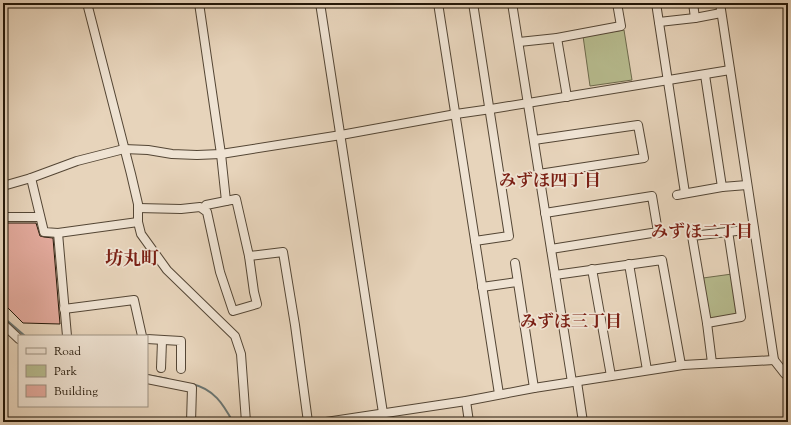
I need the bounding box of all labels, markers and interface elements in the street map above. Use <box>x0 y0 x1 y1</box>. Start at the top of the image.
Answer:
district label: みずほ四丁目 <box>499 170 601 194</box>
district label: みずほ二丁目 <box>651 221 753 245</box>
district label: 坊丸町 <box>105 247 159 273</box>
district label: みずほ三丁目 <box>520 311 622 335</box>
legend <box>18 335 148 407</box>
text: Road <box>54 343 81 361</box>
text: Park <box>54 363 77 381</box>
text: Building <box>54 383 98 401</box>

